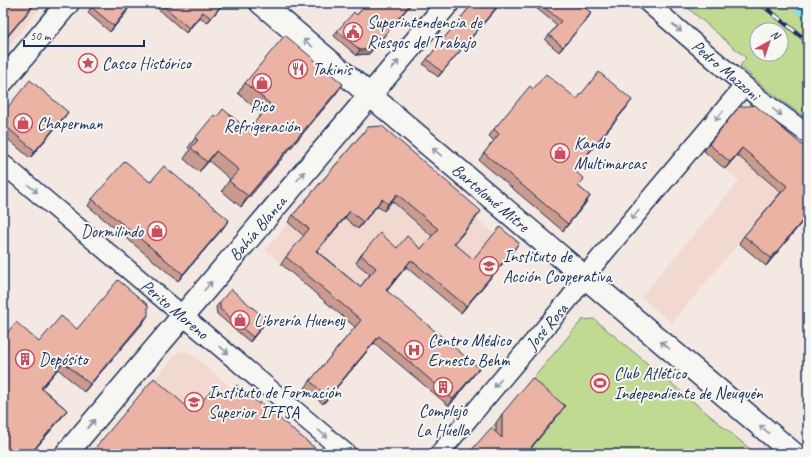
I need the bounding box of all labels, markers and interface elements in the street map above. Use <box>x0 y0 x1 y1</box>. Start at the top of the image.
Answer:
place label: Superintendencia de Riesgos del Trabajo <box>367 12 483 53</box>
public building icon: Superintendencia de Riesgos del Trabajo <box>342 21 364 43</box>
scale bar <box>24 22 144 48</box>
north arrow <box>749 22 789 62</box>
one-way arrow <box>672 24 682 33</box>
text: N <box>768 27 784 43</box>
text: 50 m <box>30 28 52 44</box>
street label: Pedro Mazzoni <box>688 35 766 106</box>
one-way arrow <box>303 38 314 47</box>
place icon: Casco Histórico <box>77 52 99 74</box>
place label: Casco Histórico <box>102 53 193 74</box>
restaurant icon: Takinis <box>287 58 309 80</box>
place label: Takinis <box>312 59 354 80</box>
one-way arrow <box>391 60 400 71</box>
shop icon: Pico Refrigeración <box>251 72 273 94</box>
place label: Pico Refrigeración <box>224 96 302 137</box>
one-way arrow <box>771 107 782 116</box>
one-way arrow <box>714 110 723 121</box>
shop icon: Chaperman <box>12 112 34 134</box>
place label: Chaperman <box>37 113 103 134</box>
place label: Kando Multimarcas <box>574 133 648 174</box>
shop icon: Kando Multimarcas <box>549 142 571 164</box>
one-way arrow <box>432 148 443 157</box>
street label: Bartolomé Mitre <box>448 159 535 237</box>
one-way arrow <box>297 171 306 182</box>
one-way arrow <box>27 185 38 194</box>
street label: Bahía Blanca <box>224 190 292 265</box>
one-way arrow <box>631 210 640 221</box>
shop icon: Dormilindo <box>146 220 168 242</box>
place label: Dormilindo <box>81 221 144 242</box>
place label: Instituto de Acción Cooperativa <box>503 246 613 287</box>
school or university icon: Instituto de Acción Cooperativa <box>478 255 500 277</box>
street label: Perito Moreno <box>137 275 214 344</box>
one-way arrow <box>204 281 213 292</box>
street label: José Rosa <box>520 298 573 354</box>
shop icon: Librería Hueney <box>229 309 251 331</box>
place label: Librería Hueney <box>254 310 346 331</box>
place label: Centro Médico Ernesto Behm <box>428 330 513 371</box>
hospital icon: Centro Médico Ernesto Behm <box>403 339 425 361</box>
one-way arrow <box>659 340 670 349</box>
one-way arrow <box>218 346 229 355</box>
building icon: Depósito <box>14 348 36 370</box>
place label: Depósito <box>39 349 90 370</box>
place label: Club Atlético Independiente de Neuquén <box>614 363 764 404</box>
sports icon: Club Atlético Independiente de Neuquén <box>589 372 611 394</box>
building icon: Complejo La Huella <box>432 376 454 398</box>
one-way arrow <box>494 378 503 389</box>
place label: Instituto de Formación Superior IFFSA <box>208 382 342 423</box>
school or university icon: Instituto de Formación Superior IFFSA <box>183 391 205 413</box>
place label: Complejo La Huella <box>416 400 471 441</box>
one-way arrow <box>87 419 96 430</box>
one-way arrow <box>759 424 769 433</box>
one-way arrow <box>318 430 328 439</box>

